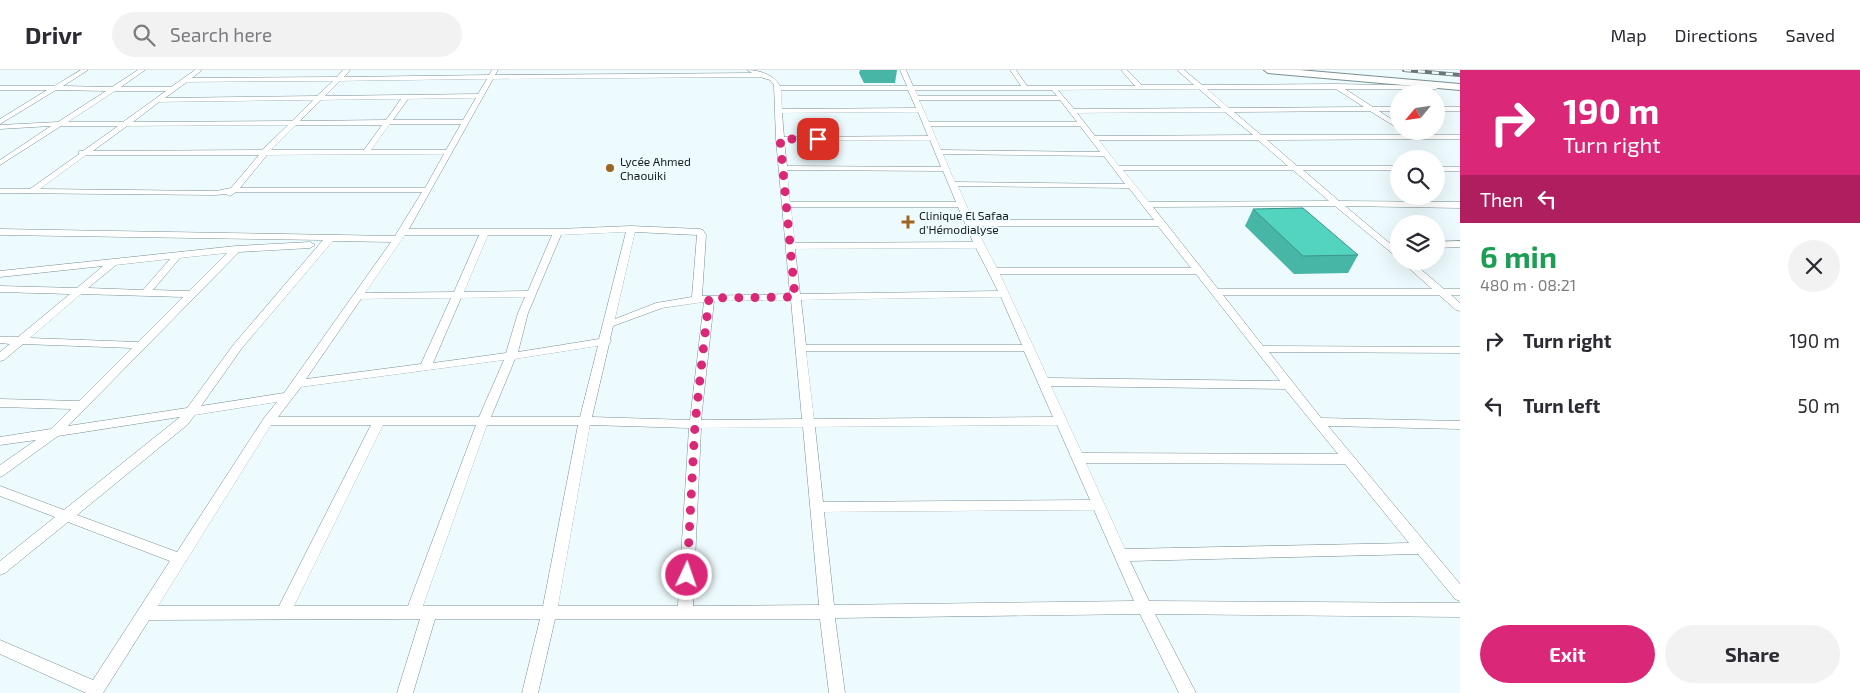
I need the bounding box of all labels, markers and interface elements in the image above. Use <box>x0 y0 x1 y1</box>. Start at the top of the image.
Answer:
search box <box>112 12 462 57</box>
text: Drivr <box>25 20 82 49</box>
icon: search <box>130 21 158 49</box>
text: Search here <box>170 23 272 46</box>
text: Map <box>1610 24 1647 46</box>
text: Directions <box>1675 24 1758 46</box>
text: Saved <box>1786 24 1835 46</box>
north arrow <box>1390 85 1445 140</box>
map controls <box>1390 85 1445 270</box>
text: 190 m <box>1563 89 1659 131</box>
icon: right <box>1480 90 1545 155</box>
pin <box>797 118 839 160</box>
icon: arrive <box>804 125 832 153</box>
text: Turn right <box>1563 131 1661 157</box>
button: search <box>1390 150 1445 205</box>
place label: Lycée Ahmed Chaouiki <box>620 154 691 182</box>
marker: Lycée Ahmed Chaouiki <box>604 162 616 174</box>
icon: left <box>1533 185 1561 213</box>
text: Then <box>1480 188 1523 211</box>
place label: Clinique El Safaa d'Hémodialyse <box>919 208 1009 236</box>
marker: Clinique El Safaa d'Hémodialyse <box>901 215 915 229</box>
button: layers <box>1390 215 1445 270</box>
text: 6 min <box>1480 238 1557 274</box>
button: close <box>1788 240 1840 292</box>
text: 480 m · 08:21 <box>1480 275 1576 294</box>
icon: right <box>1480 327 1508 355</box>
text: Turn right <box>1523 329 1611 352</box>
text: 190 m <box>1789 329 1840 352</box>
icon: left <box>1480 392 1508 420</box>
text: Turn left <box>1523 394 1600 417</box>
text: 50 m <box>1797 394 1840 417</box>
position arrow <box>660 548 712 600</box>
button: Exit <box>1480 625 1655 683</box>
button: Share <box>1665 625 1840 683</box>

